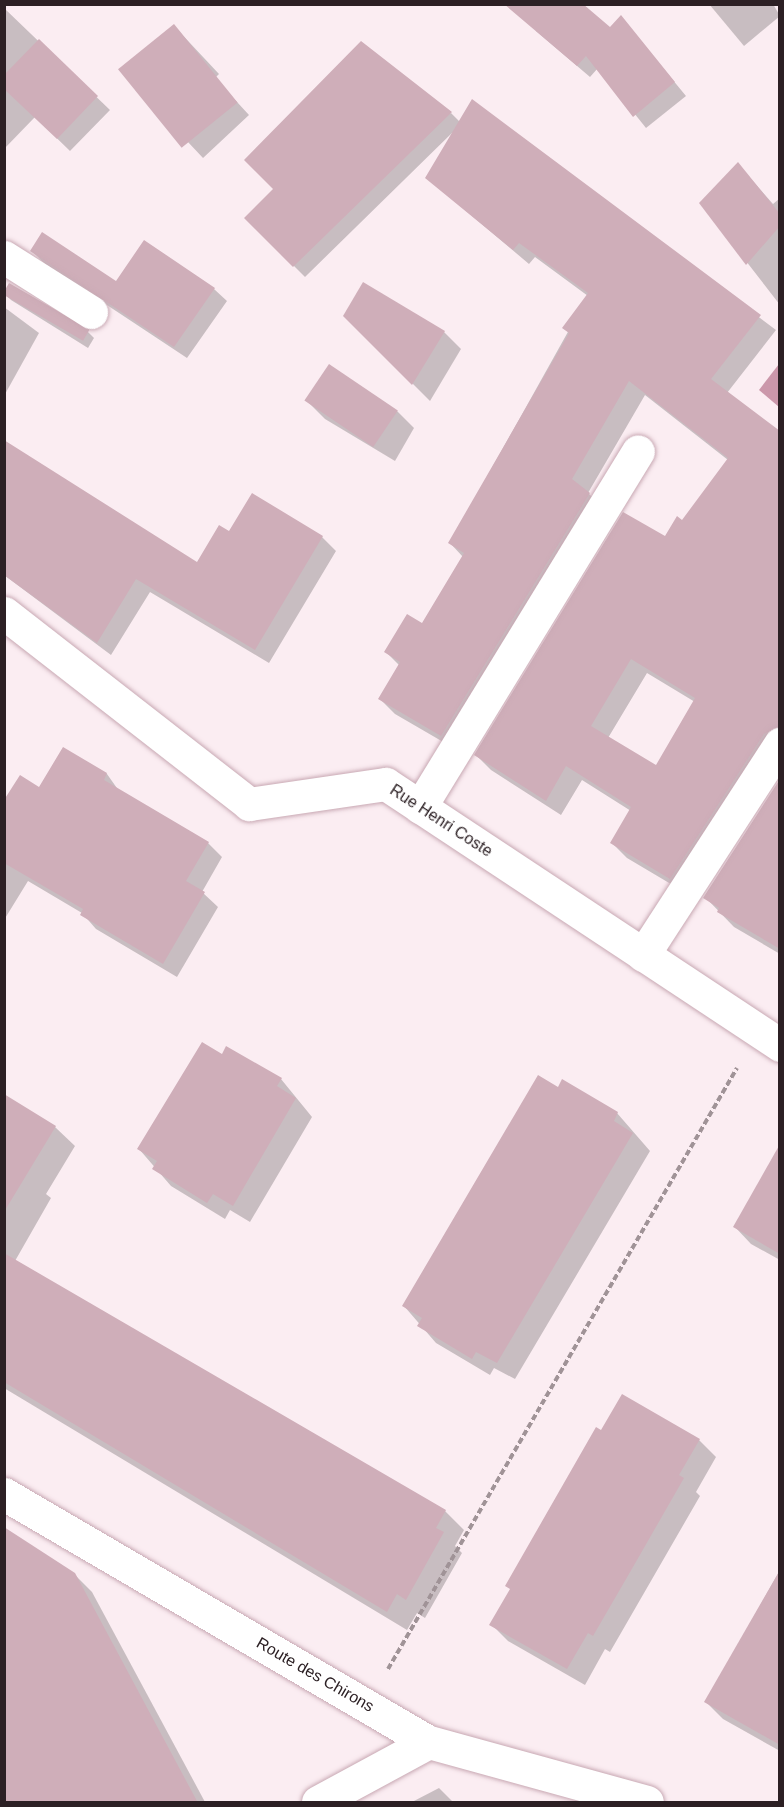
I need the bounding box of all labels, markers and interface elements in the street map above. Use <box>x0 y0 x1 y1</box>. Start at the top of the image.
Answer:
street label: Rue Henri Coste <box>386 781 496 861</box>
street label: Route des Chirons <box>253 1634 377 1716</box>

